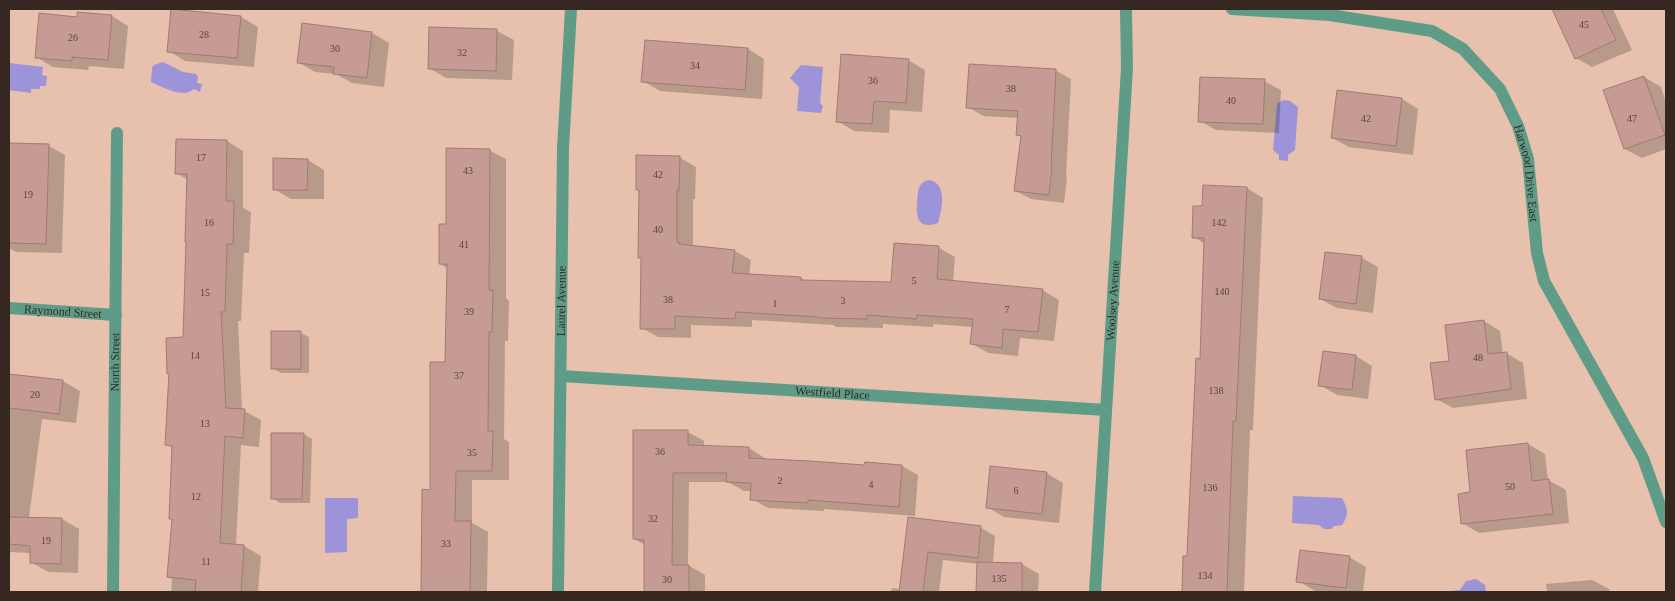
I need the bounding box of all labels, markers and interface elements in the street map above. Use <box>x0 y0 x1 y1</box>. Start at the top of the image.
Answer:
house number: 45 <box>1579 19 1589 30</box>
house number: 28 <box>199 29 209 40</box>
house number: 26 <box>68 32 78 43</box>
house number: 30 <box>330 43 340 54</box>
house number: 32 <box>457 47 467 58</box>
house number: 34 <box>690 60 700 71</box>
house number: 36 <box>868 75 878 86</box>
house number: 38 <box>1006 83 1016 94</box>
house number: 40 <box>1226 95 1236 106</box>
house number: 42 <box>1361 113 1371 124</box>
house number: 47 <box>1627 113 1637 124</box>
street label: Harwood Drive East <box>1511 123 1541 223</box>
house number: 17 <box>196 152 206 163</box>
house number: 43 <box>463 165 473 176</box>
house number: 42 <box>653 169 663 180</box>
house number: 19 <box>23 189 33 200</box>
house number: 16 <box>204 217 214 228</box>
house number: 142 <box>1212 217 1227 228</box>
house number: 40 <box>653 224 663 235</box>
house number: 41 <box>459 239 469 250</box>
street label: Woolsey Avenue <box>1103 260 1122 341</box>
street label: Laurel Avenue <box>554 266 569 336</box>
house number: 5 <box>912 275 917 286</box>
house number: 140 <box>1215 286 1230 297</box>
house number: 15 <box>200 287 210 298</box>
house number: 38 <box>663 294 673 305</box>
house number: 3 <box>841 295 846 306</box>
house number: 1 <box>773 298 778 309</box>
street label: Raymond Street <box>24 302 103 321</box>
house number: 7 <box>1005 304 1010 315</box>
house number: 39 <box>464 306 474 317</box>
street label: North Street <box>108 332 122 392</box>
house number: 14 <box>190 350 200 361</box>
house number: 48 <box>1473 352 1483 363</box>
house number: 37 <box>454 370 464 381</box>
street label: Westfield Place <box>795 384 870 402</box>
house number: 138 <box>1209 385 1224 396</box>
house number: 20 <box>30 389 40 400</box>
house number: 13 <box>200 418 210 429</box>
house number: 36 <box>655 446 665 457</box>
house number: 35 <box>467 447 477 458</box>
house number: 2 <box>778 475 783 486</box>
house number: 4 <box>869 479 874 490</box>
house number: 50 <box>1505 481 1515 492</box>
house number: 136 <box>1203 482 1218 493</box>
house number: 6 <box>1014 485 1019 496</box>
house number: 12 <box>191 491 201 502</box>
house number: 32 <box>648 513 658 524</box>
house number: 19 <box>41 535 51 546</box>
house number: 33 <box>441 538 451 549</box>
house number: 11 <box>201 556 211 567</box>
house number: 134 <box>1198 570 1213 581</box>
house number: 135 <box>992 573 1007 584</box>
house number: 30 <box>662 574 672 585</box>

